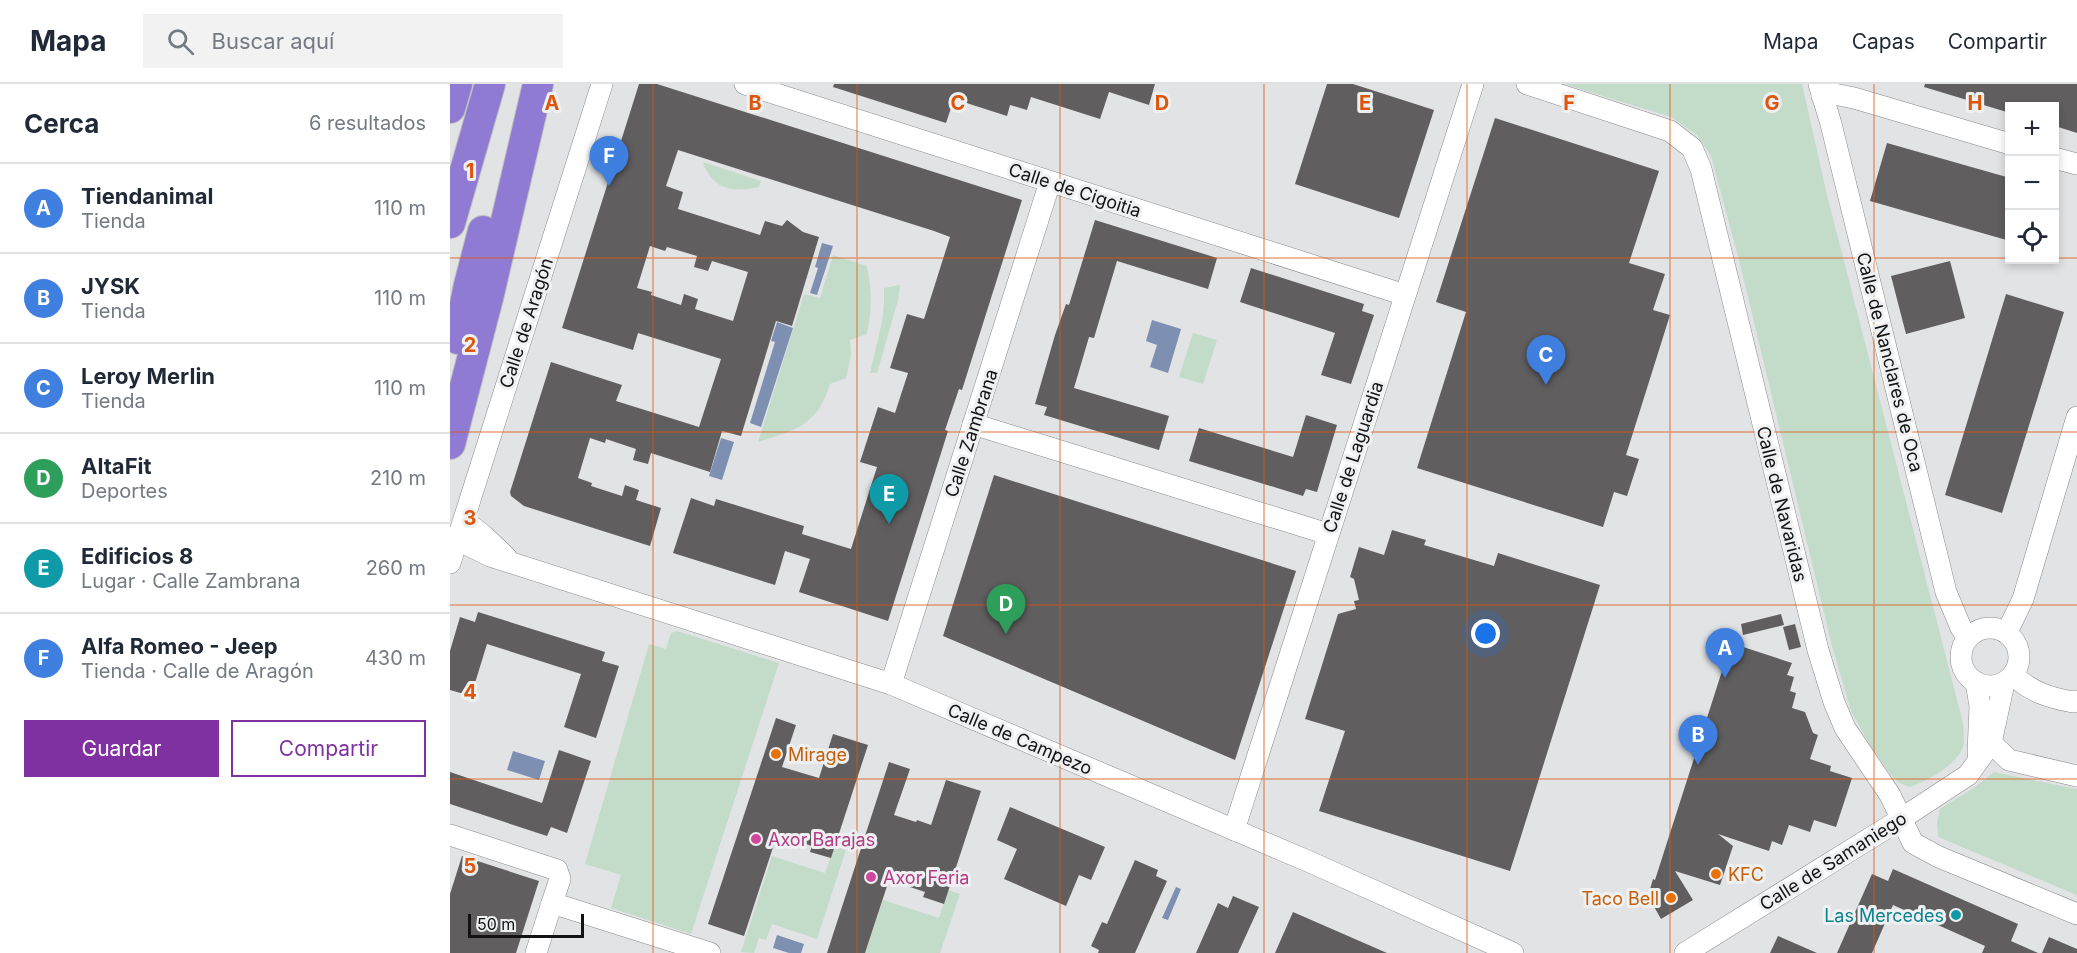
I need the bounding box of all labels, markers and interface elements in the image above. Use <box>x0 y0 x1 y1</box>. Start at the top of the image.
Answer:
search box <box>143 14 563 68</box>
text: Mapa <box>30 24 107 58</box>
icon: search <box>164 25 197 58</box>
text: Buscar aquí <box>212 28 334 54</box>
text: Mapa <box>1763 29 1819 54</box>
text: Capas <box>1852 29 1915 54</box>
text: Compartir <box>1948 29 2047 54</box>
text: A <box>545 91 560 115</box>
text: B <box>748 91 762 115</box>
text: C <box>951 91 965 115</box>
text: D <box>1155 91 1169 115</box>
text: E <box>1359 91 1371 115</box>
text: F <box>1563 91 1575 115</box>
text: G <box>1764 91 1780 115</box>
text: H <box>1968 91 1982 115</box>
map controls <box>2005 102 2059 264</box>
button: + <box>2005 102 2059 156</box>
text: Cerca <box>24 108 99 139</box>
text: 6 resultados <box>309 111 426 135</box>
pin: F <box>590 136 628 186</box>
button: − <box>2005 156 2059 210</box>
text: 1 <box>466 159 474 183</box>
street label: Calle de Cigoitia <box>1006 159 1144 221</box>
text: Tiendanimal <box>81 183 214 209</box>
text: A <box>36 196 51 220</box>
text: 110 m <box>374 196 426 220</box>
text: Tienda <box>81 209 146 233</box>
button: locate <box>2005 210 2059 264</box>
street label: Calle de Nanclares de Oca <box>1853 250 1927 474</box>
street label: Calle de Aragón <box>495 255 557 391</box>
text: JYSK <box>81 273 140 299</box>
text: B <box>37 286 50 310</box>
text: 110 m <box>374 286 426 310</box>
text: Tienda <box>81 299 146 323</box>
text: 2 <box>464 333 476 357</box>
pin: C <box>1526 336 1566 385</box>
text: Leroy Merlin <box>81 363 215 389</box>
street label: Calle Zambrana <box>940 366 1002 500</box>
text: C <box>36 376 51 400</box>
text: 110 m <box>374 376 426 400</box>
street label: Calle de Laguardia <box>1319 379 1387 535</box>
text: Tienda <box>81 389 146 413</box>
street label: Calle de Navaridas <box>1752 424 1812 584</box>
text: AltaFit <box>81 453 152 479</box>
text: D <box>36 466 51 490</box>
text: 210 m <box>370 466 426 490</box>
pin: E <box>870 474 908 524</box>
text: Deportes <box>81 479 168 503</box>
text: 3 <box>464 506 476 530</box>
text: Edificios 8 <box>81 543 193 569</box>
text: E <box>37 556 50 580</box>
text: 260 m <box>366 556 426 580</box>
text: Lugar · Calle Zambrana <box>81 569 300 593</box>
pin: D <box>986 584 1026 634</box>
your location <box>1471 619 1500 648</box>
pin: A <box>1706 628 1744 678</box>
text: Alfa Romeo - Jeep <box>81 633 278 659</box>
text: F <box>38 646 49 670</box>
text: 430 m <box>365 646 426 670</box>
text: Tienda · Calle de Aragón <box>81 659 314 683</box>
text: 4 <box>463 680 477 704</box>
street label: Calle de Campezo <box>945 699 1095 779</box>
pin: B <box>1678 716 1718 765</box>
button: Guardar <box>24 720 219 777</box>
button: Compartir <box>231 720 426 777</box>
place label: Mirage <box>788 744 847 765</box>
marker: Mirage <box>769 747 783 761</box>
street label: Calle de Samaniego <box>1756 807 1910 915</box>
place label: Axor Barajas <box>768 829 875 850</box>
marker: Axor Barajas <box>749 832 763 846</box>
text: 5 <box>464 854 476 878</box>
place label: KFC <box>1728 864 1764 885</box>
place label: Axor Feria <box>883 867 969 888</box>
marker: KFC <box>1709 867 1723 881</box>
marker: Axor Feria <box>864 870 878 884</box>
place label: Taco Bell <box>1581 888 1659 909</box>
marker: Taco Bell <box>1664 891 1678 905</box>
place label: Las Mercedes <box>1824 905 1944 926</box>
marker: Las Mercedes <box>1949 908 1963 922</box>
scale bar <box>468 911 584 938</box>
text: 50 m <box>477 914 515 934</box>

